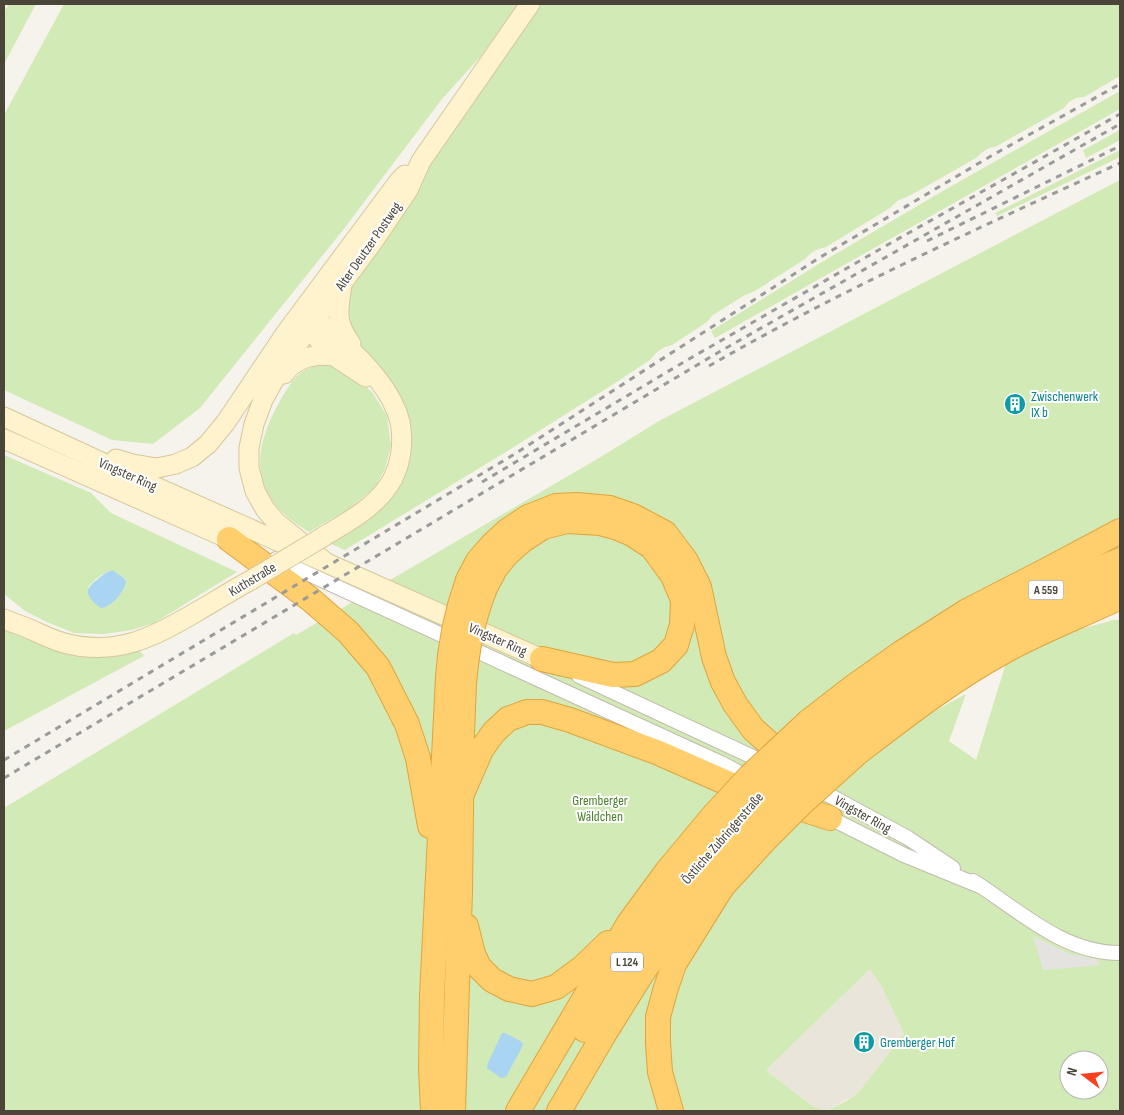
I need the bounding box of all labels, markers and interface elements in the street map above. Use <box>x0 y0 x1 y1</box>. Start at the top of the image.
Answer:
street label: Alter Deutzer Postweg <box>331 198 406 295</box>
place label: Zwischenwerk IX b <box>1031 388 1099 421</box>
building icon: Zwischenwerk IX b <box>1003 392 1027 416</box>
street label: Vingster Ring <box>96 454 160 495</box>
street label: Kuthstraße <box>225 559 279 600</box>
road number: A 559 <box>1028 580 1064 600</box>
street label: Vingster Ring <box>466 619 530 660</box>
street label: Östliche Zubringerstraße <box>678 789 767 888</box>
park label: Gremberger Wäldchen <box>572 792 628 825</box>
street label: Vingster Ring <box>831 792 894 837</box>
road number: L 124 <box>611 952 643 972</box>
building icon: Gremberger Hof <box>852 1030 876 1054</box>
place label: Gremberger Hof <box>880 1034 956 1051</box>
north arrow <box>1059 1050 1109 1100</box>
text: N <box>1063 1066 1081 1077</box>

